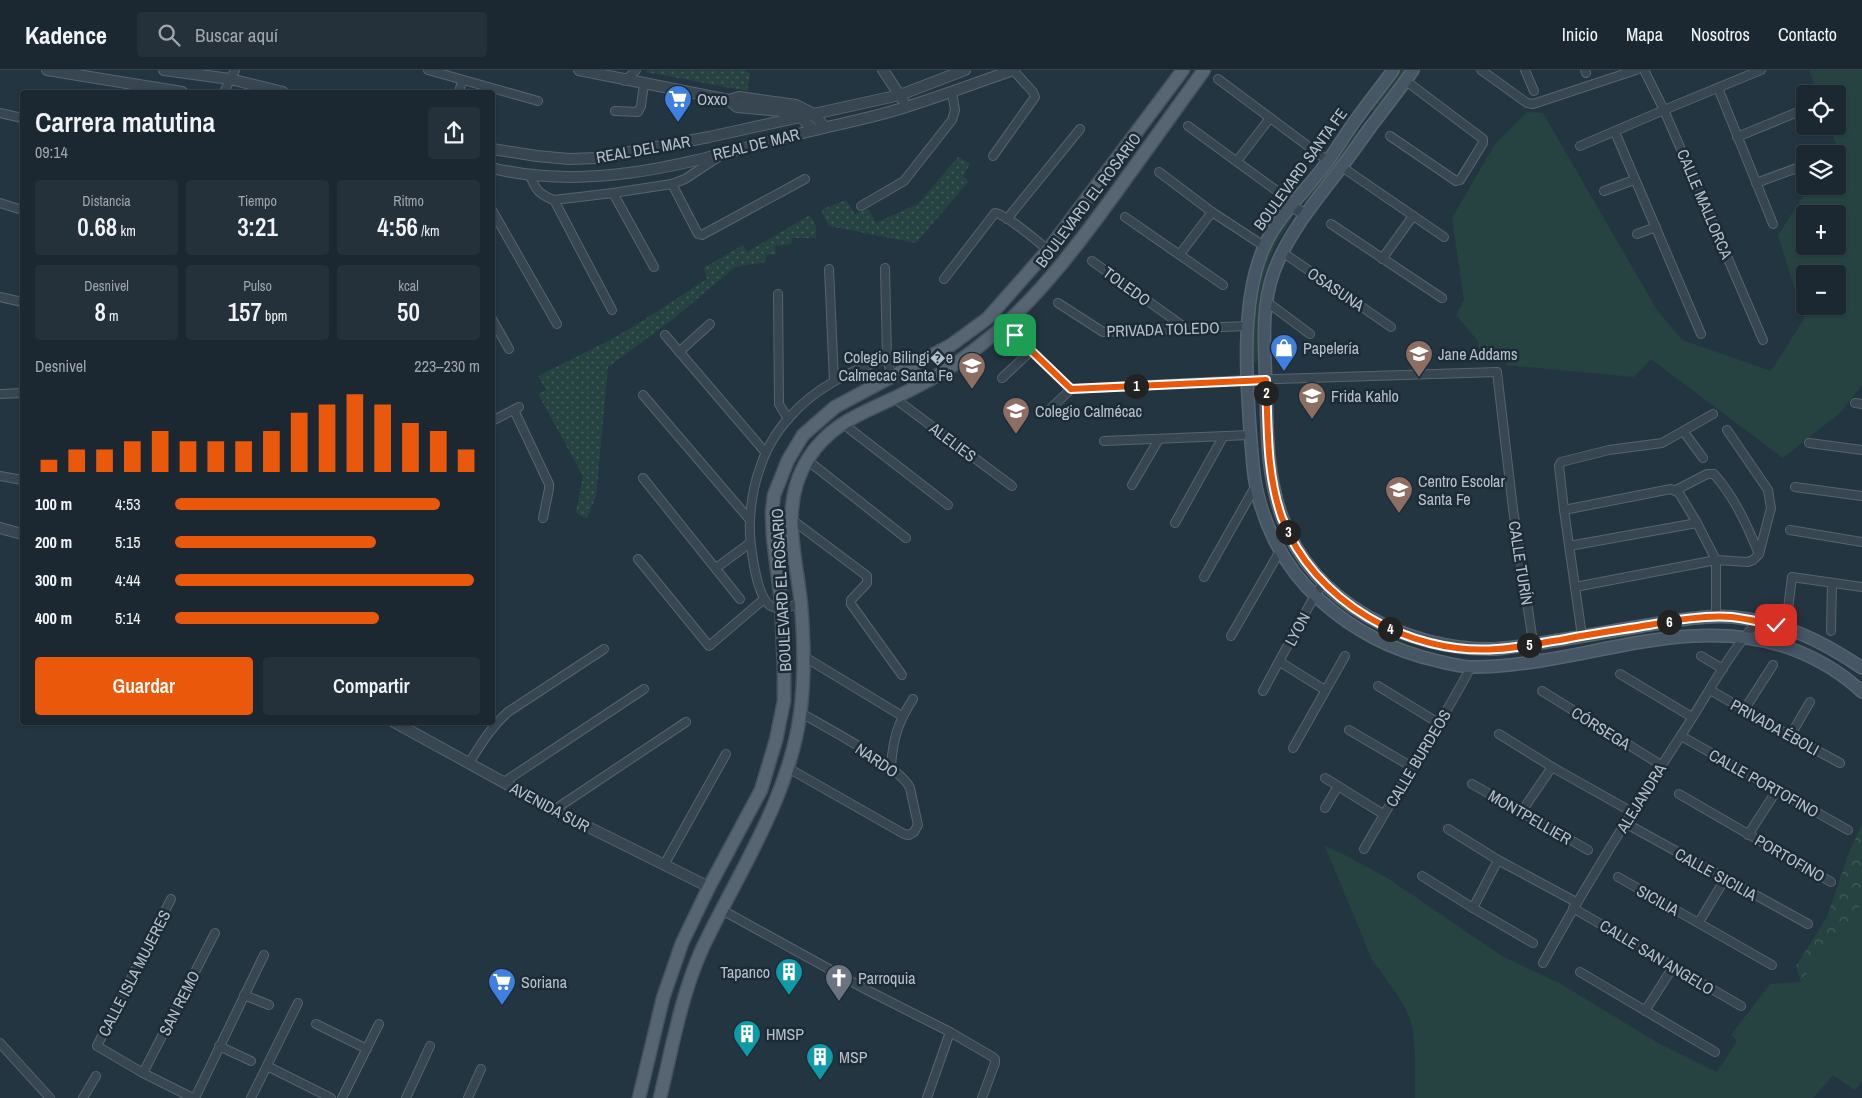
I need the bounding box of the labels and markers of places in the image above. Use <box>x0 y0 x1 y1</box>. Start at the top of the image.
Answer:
supermarket icon: Oxxo <box>663 84 693 123</box>
place label: Oxxo <box>697 88 728 110</box>
pin <box>994 314 1036 356</box>
shop icon: Papelería <box>1269 333 1299 372</box>
place label: Papelería <box>1303 337 1360 359</box>
school or university icon: Jane Addams <box>1404 339 1434 378</box>
place label: Jane Addams <box>1438 343 1518 365</box>
place label: Colegio Bilingi�e Calmecac Santa Fe <box>838 346 953 386</box>
school or university icon: Colegio Bilingi�e Calmecac Santa Fe <box>957 351 987 390</box>
pin: 1 <box>1124 374 1148 398</box>
pin: 2 <box>1254 380 1278 406</box>
school or university icon: Frida Kahlo <box>1297 381 1327 420</box>
place label: Frida Kahlo <box>1331 385 1399 407</box>
school or university icon: Colegio Calmécac <box>1001 396 1031 435</box>
place label: Colegio Calmécac <box>1035 400 1143 422</box>
place label: Centro Escolar Santa Fe <box>1418 470 1505 510</box>
school or university icon: Centro Escolar Santa Fe <box>1384 475 1414 514</box>
pin: 3 <box>1276 520 1300 544</box>
pin <box>1755 604 1797 646</box>
pin: 6 <box>1656 610 1682 634</box>
pin: 4 <box>1378 616 1402 642</box>
pin: 5 <box>1516 632 1542 658</box>
building icon: Tapanco <box>774 957 804 996</box>
place label: Tapanco <box>720 961 770 983</box>
church icon: Parroquia <box>824 963 854 1002</box>
supermarket icon: Soriana <box>487 967 517 1006</box>
place label: Parroquia <box>858 967 916 989</box>
place label: Soriana <box>521 971 568 993</box>
building icon: HMSP <box>732 1019 762 1058</box>
place label: HMSP <box>766 1023 804 1045</box>
building icon: MSP <box>805 1042 835 1081</box>
place label: MSP <box>839 1046 868 1068</box>

